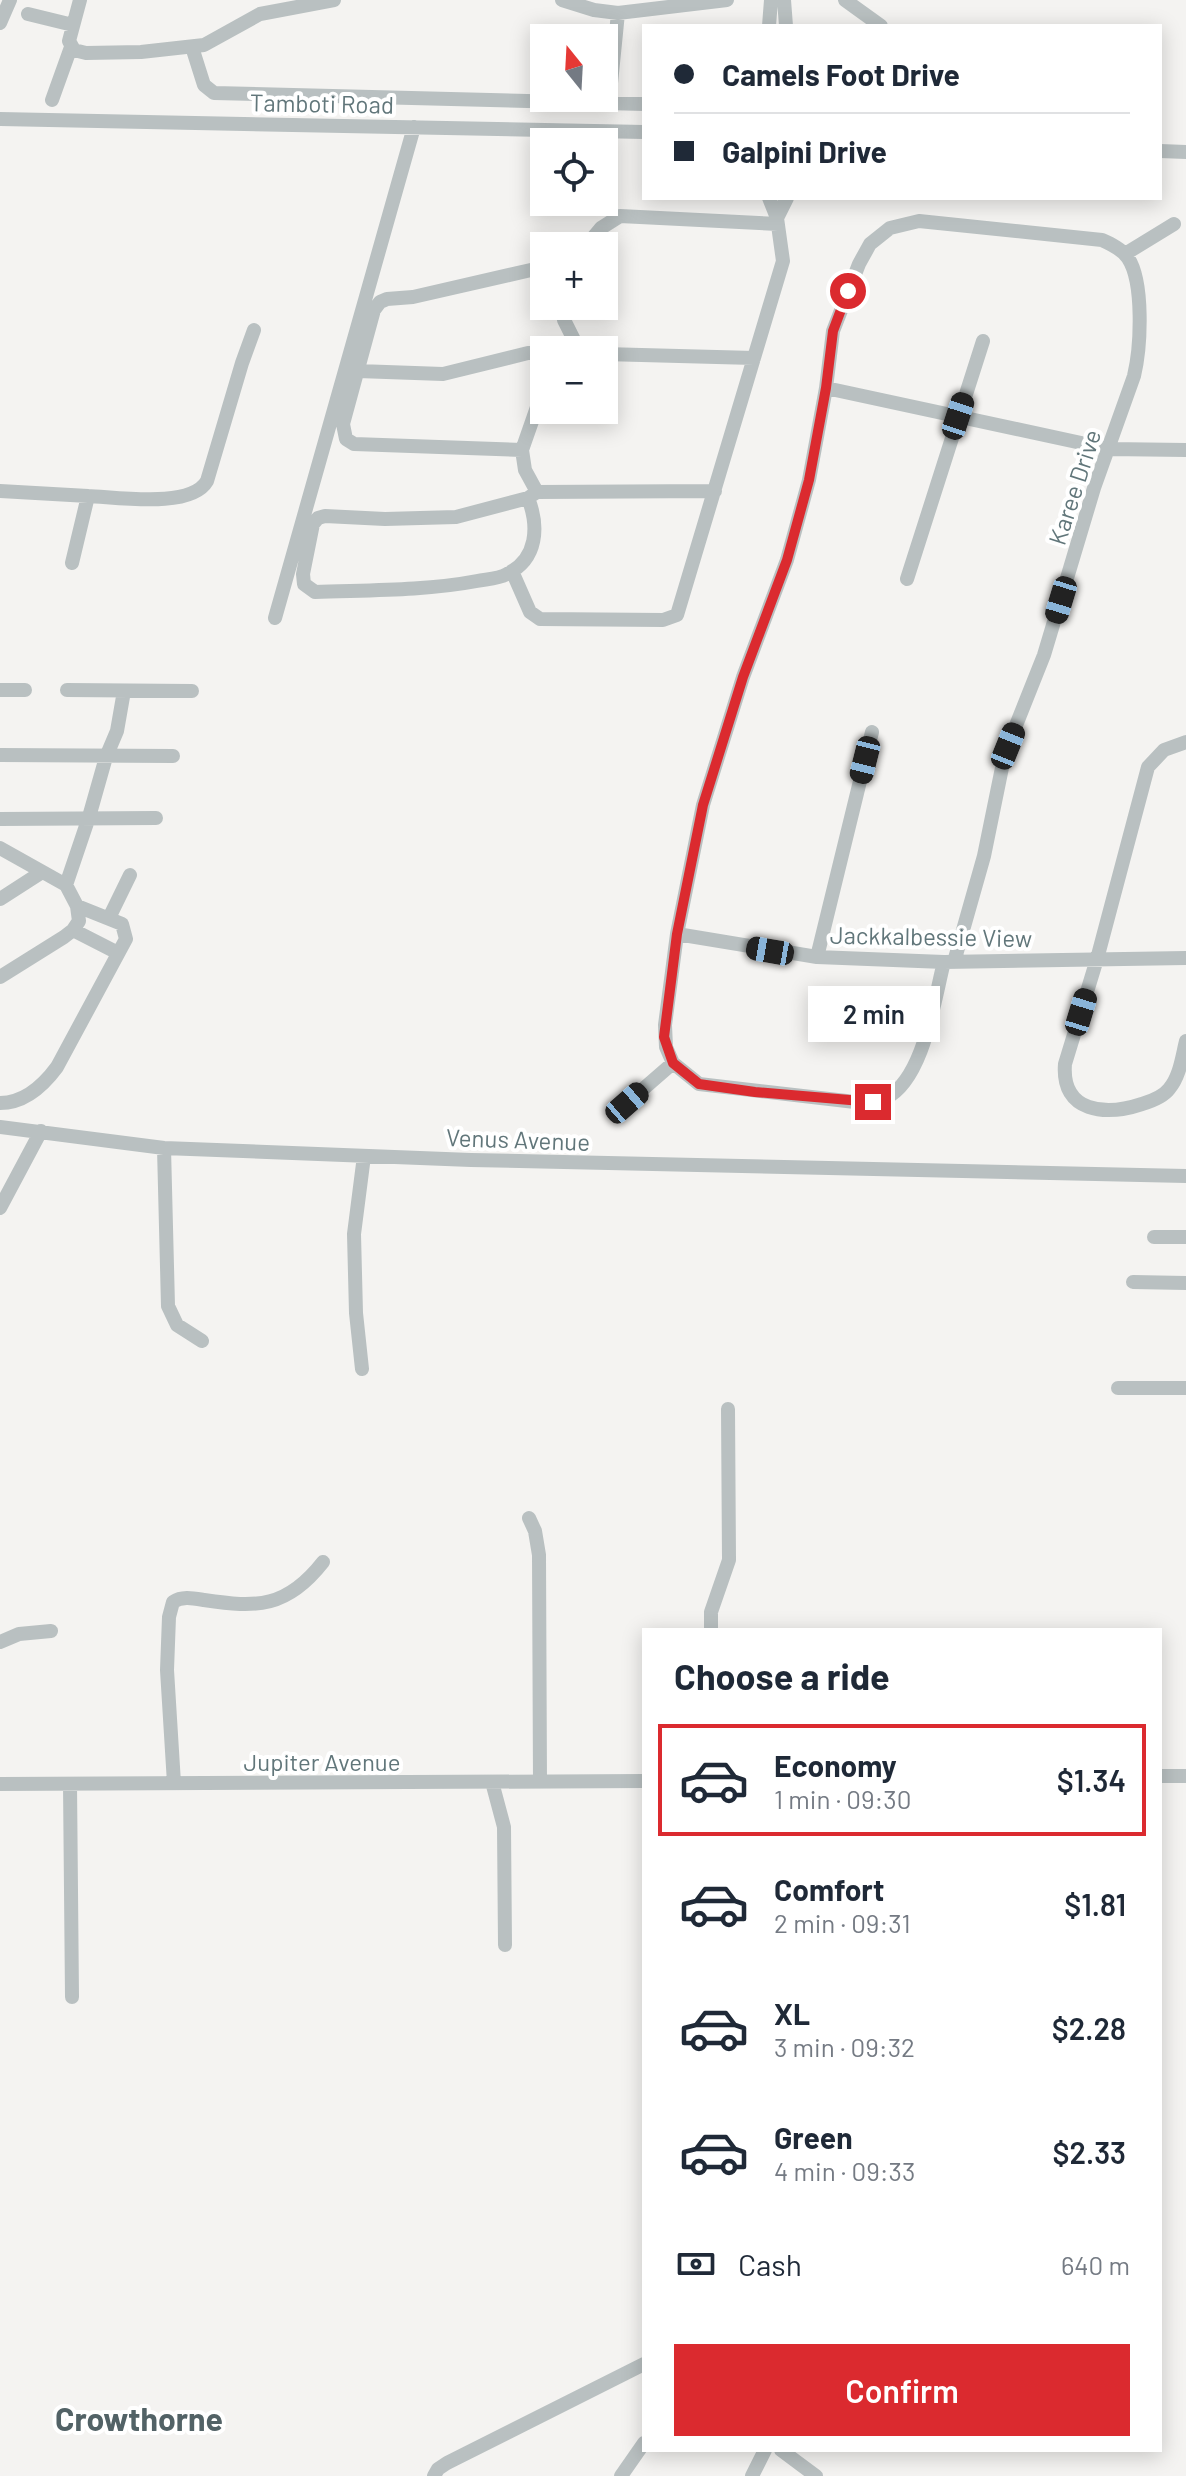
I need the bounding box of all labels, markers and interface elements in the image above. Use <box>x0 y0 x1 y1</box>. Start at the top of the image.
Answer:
north arrow <box>530 24 618 112</box>
map controls <box>530 24 618 424</box>
text: Camels Foot Drive <box>722 56 960 92</box>
street label: Tamboti Road <box>250 87 394 119</box>
button: locate <box>530 128 618 216</box>
text: Galpini Drive <box>722 133 887 169</box>
button: + <box>530 232 618 320</box>
route start <box>830 273 866 309</box>
button: − <box>530 336 618 424</box>
car <box>939 389 977 443</box>
street label: Karee Drive <box>1042 426 1106 548</box>
car <box>1043 574 1079 626</box>
car <box>988 719 1028 773</box>
car <box>848 734 882 786</box>
street label: Jackkalbessie View <box>830 920 1032 952</box>
car <box>744 935 796 967</box>
callout: 2 min <box>807 986 939 1042</box>
car <box>1063 986 1099 1038</box>
text: 2 min <box>843 998 905 1029</box>
car <box>601 1078 653 1128</box>
route end <box>855 1084 891 1120</box>
street label: Venus Avenue <box>445 1122 591 1156</box>
text: Choose a ride <box>674 1654 890 1697</box>
icon: car <box>678 1744 750 1816</box>
street label: Jupiter Avenue <box>243 1747 401 1776</box>
text: Economy <box>774 1747 897 1783</box>
text: $1.34 <box>1057 1762 1126 1798</box>
text: 1 min · 09:30 <box>774 1783 911 1814</box>
icon: car <box>678 1868 750 1940</box>
text: Comfort <box>774 1871 884 1907</box>
text: $1.81 <box>1064 1886 1126 1922</box>
text: 2 min · 09:31 <box>774 1907 911 1938</box>
icon: car <box>678 1992 750 2064</box>
text: XL <box>774 1995 810 2031</box>
text: $2.28 <box>1052 2010 1126 2046</box>
text: 3 min · 09:32 <box>774 2031 915 2062</box>
icon: car <box>678 2116 750 2188</box>
text: Green <box>774 2119 853 2155</box>
text: $2.33 <box>1052 2134 1126 2170</box>
text: 4 min · 09:33 <box>774 2155 915 2186</box>
icon: cash <box>674 2242 718 2286</box>
text: Cash <box>738 2246 802 2282</box>
text: 640 m <box>1061 2249 1130 2280</box>
button: Confirm <box>674 2344 1130 2436</box>
district label: Crowthorne <box>55 2399 223 2437</box>

